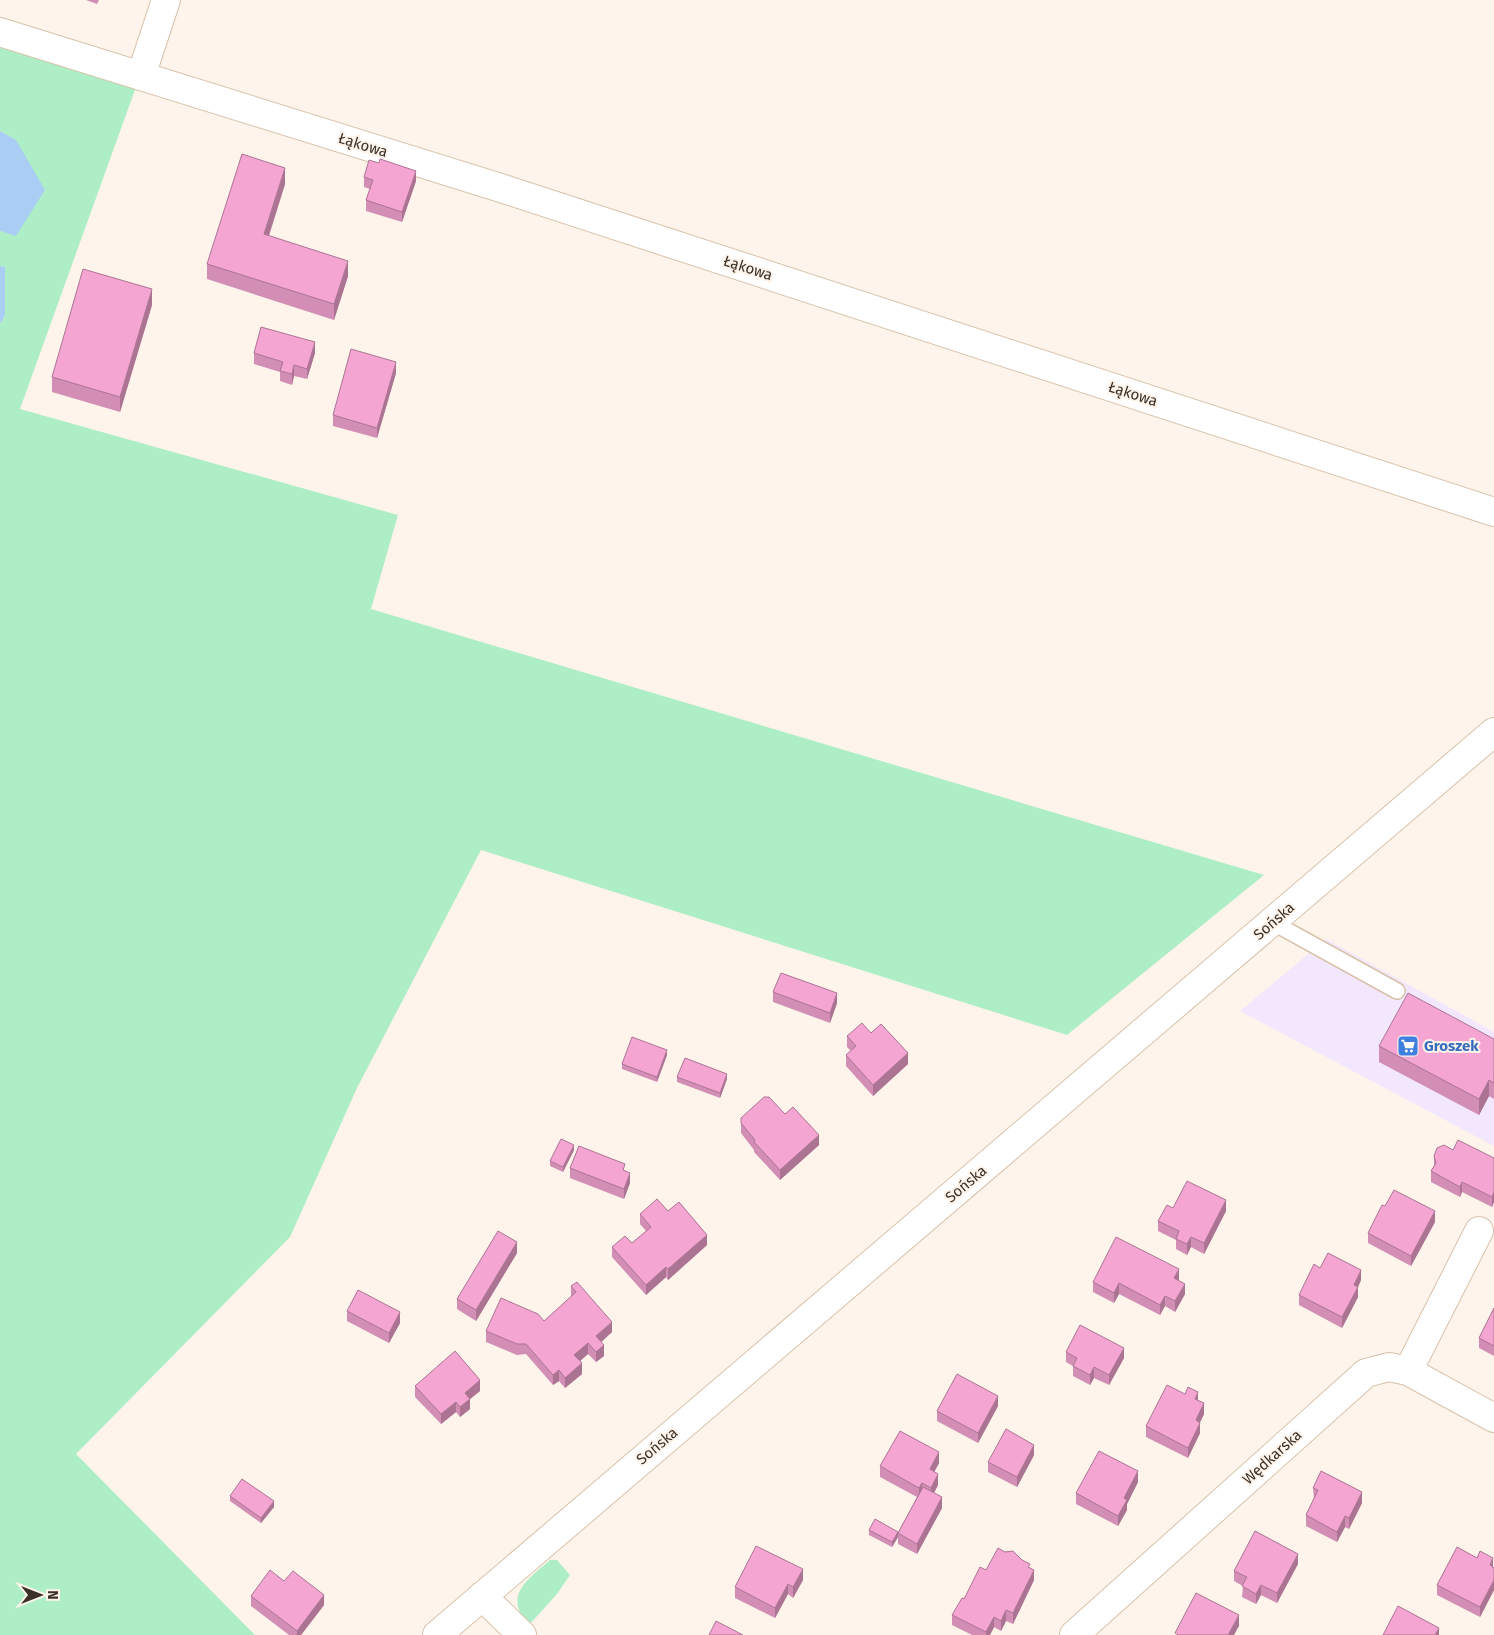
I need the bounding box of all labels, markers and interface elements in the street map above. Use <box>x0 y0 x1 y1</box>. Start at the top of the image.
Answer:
street label: Łąkowa <box>336 129 390 161</box>
street label: Łąkowa <box>721 252 775 284</box>
street label: Łąkowa <box>1106 378 1160 410</box>
street label: Sońska <box>1250 898 1298 944</box>
supermarket icon: Groszek <box>1396 1034 1420 1058</box>
place label: Groszek <box>1424 1037 1479 1055</box>
street label: Sońska <box>942 1162 990 1206</box>
street label: Sońska <box>633 1424 681 1468</box>
street label: Wędkarska <box>1239 1426 1305 1488</box>
north arrow <box>15 1570 65 1620</box>
text: N <box>44 1590 61 1600</box>

